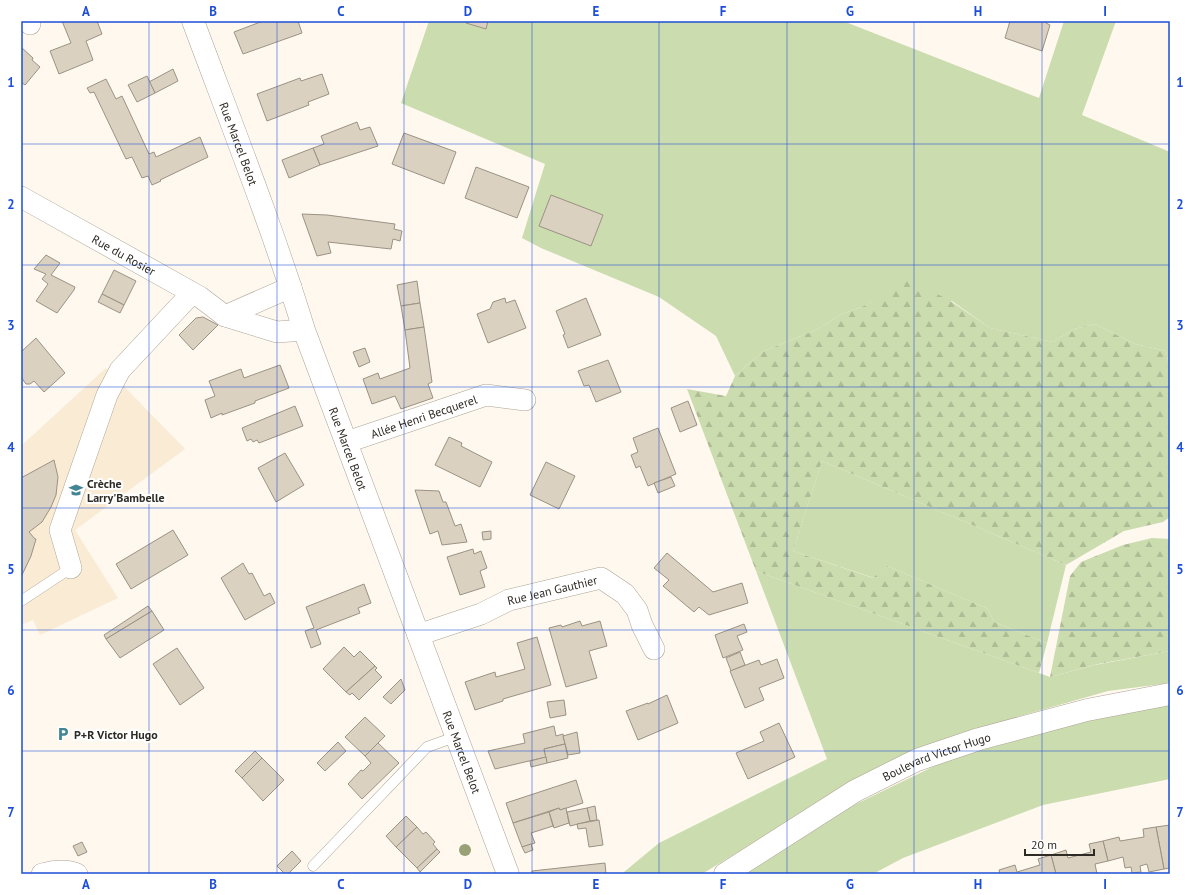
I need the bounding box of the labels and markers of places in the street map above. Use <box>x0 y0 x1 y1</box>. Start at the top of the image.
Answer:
place label: Crèche Larry'Bambelle <box>87 476 165 505</box>
school or university icon: Crèche Larry'Bambelle <box>68 482 84 498</box>
parking icon: P+R Victor Hugo <box>55 726 71 742</box>
place label: P+R Victor Hugo <box>74 727 158 742</box>

